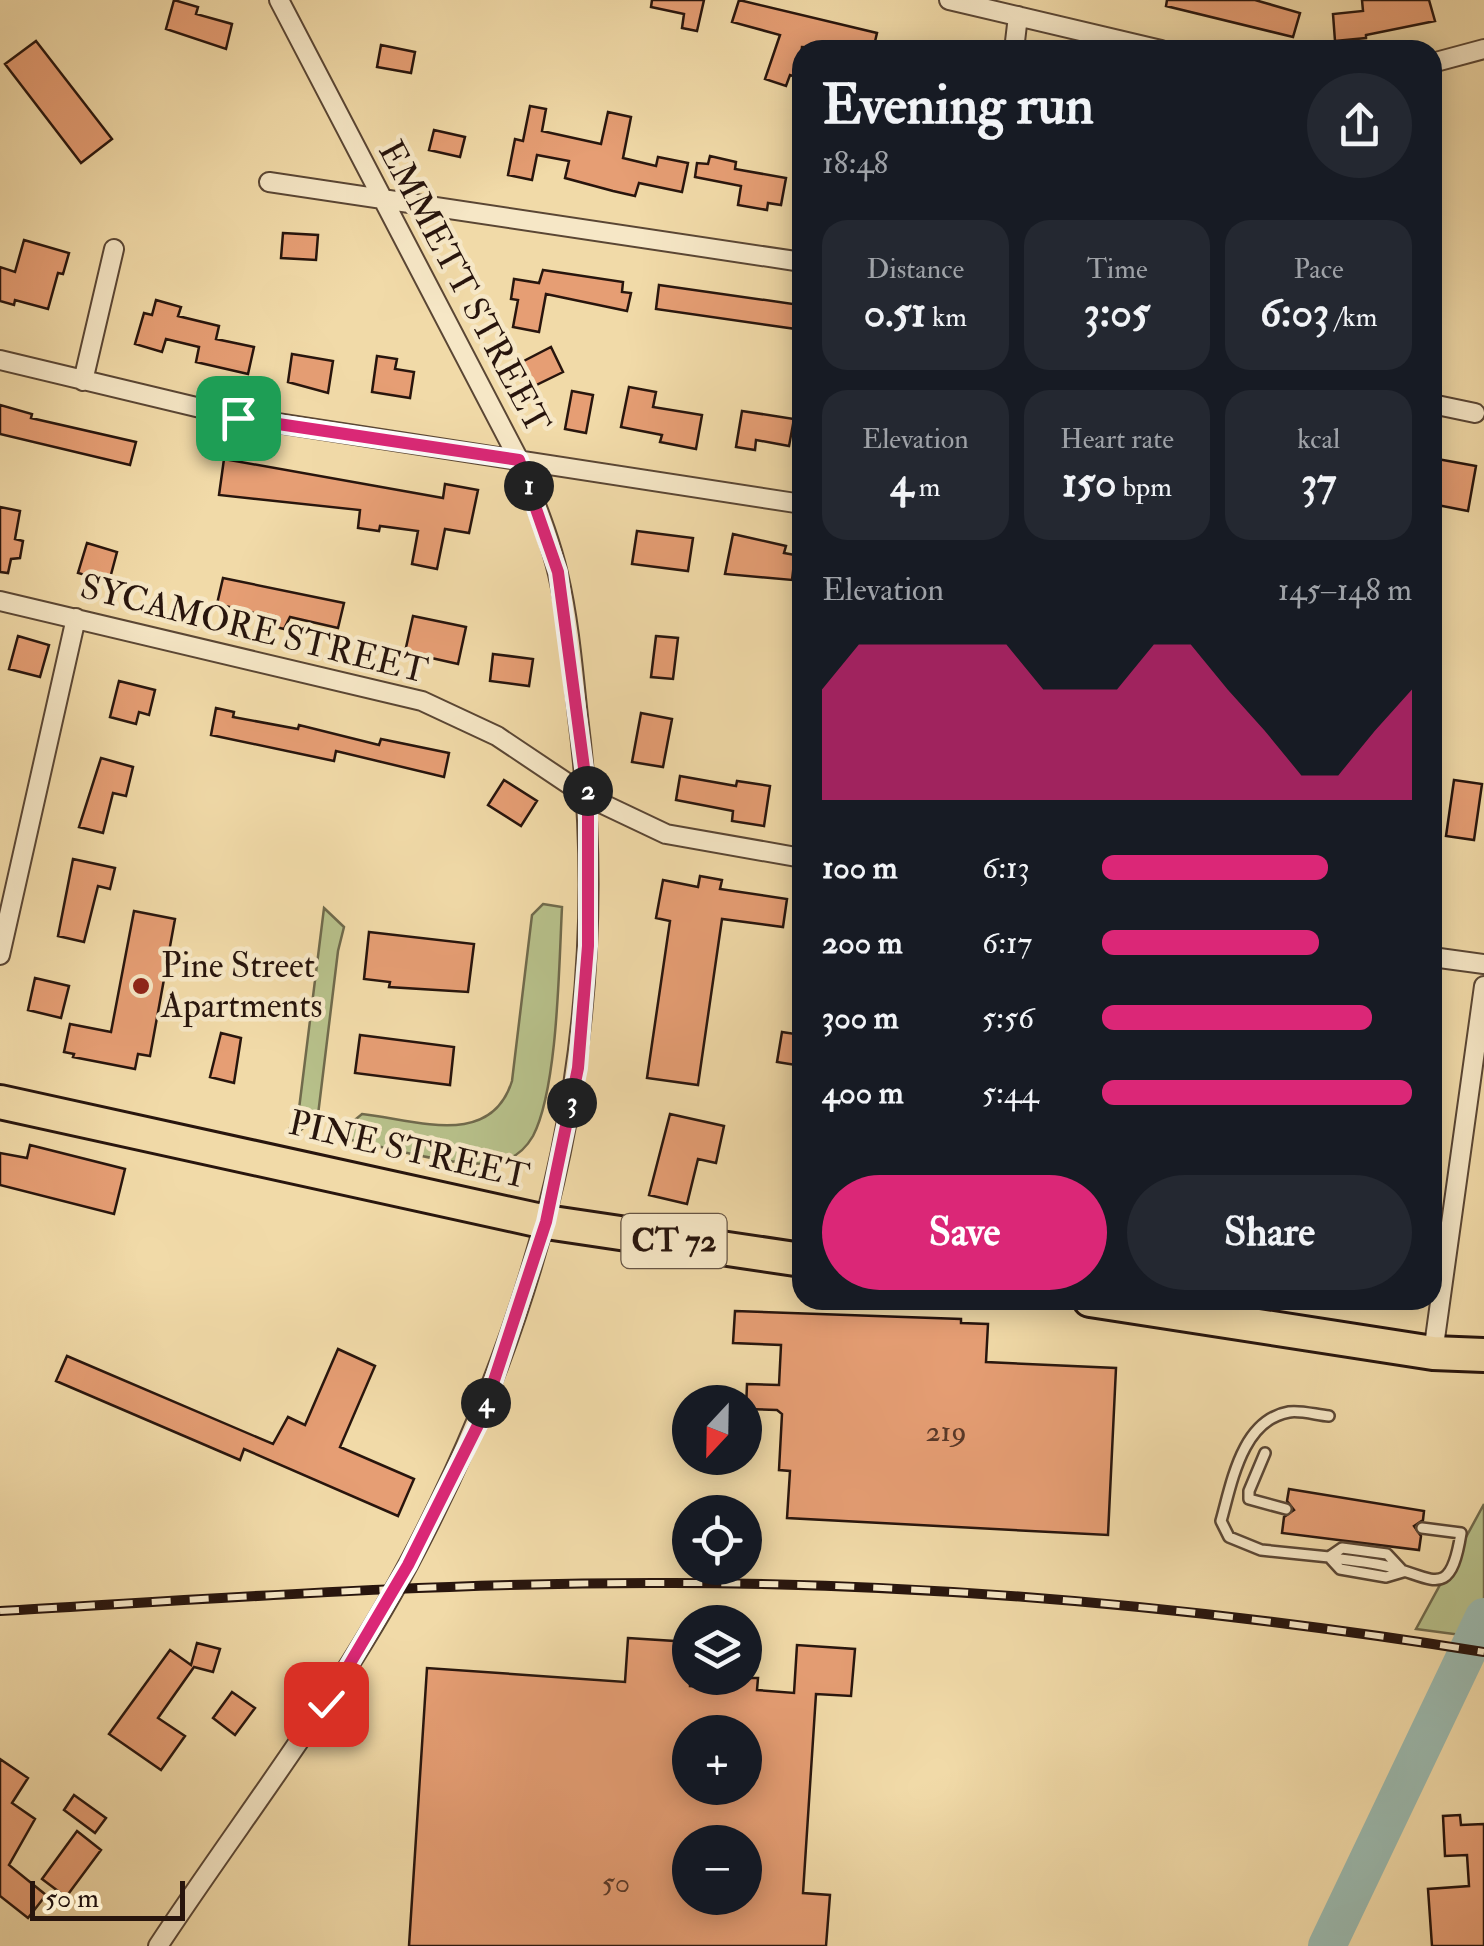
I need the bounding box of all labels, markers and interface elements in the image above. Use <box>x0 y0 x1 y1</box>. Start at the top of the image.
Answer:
text: Evening run <box>822 71 1094 140</box>
button: share <box>1307 73 1412 178</box>
street label: EMMETT STREET <box>368 133 560 441</box>
text: 18:48 <box>822 143 889 183</box>
text: Distance <box>866 252 964 287</box>
text: Time <box>1086 252 1148 287</box>
text: Pace <box>1294 252 1344 287</box>
text: 0.51 <box>864 287 926 339</box>
text: 3:05 <box>1084 287 1150 339</box>
text: 6:03 <box>1260 287 1329 339</box>
text: km <box>926 300 967 335</box>
text: /km <box>1329 300 1377 335</box>
pin <box>196 376 281 461</box>
icon: arrive <box>211 391 266 446</box>
text: Elevation <box>862 422 969 457</box>
text: Heart rate <box>1060 422 1174 457</box>
text: kcal <box>1297 422 1340 457</box>
text: 4 <box>890 457 913 509</box>
text: 150 <box>1062 457 1116 509</box>
text: 37 <box>1301 457 1336 509</box>
pin: 1 <box>504 461 554 511</box>
text: 1 <box>524 468 534 503</box>
text: m <box>913 470 940 505</box>
text: bpm <box>1116 470 1172 505</box>
street label: SYCAMORE STREET <box>76 565 432 693</box>
text: Elevation <box>822 570 944 610</box>
text: 145–148 m <box>1278 570 1412 610</box>
pin: 2 <box>563 766 613 816</box>
text: 2 <box>581 773 595 808</box>
text: 100 m <box>822 848 898 888</box>
text: 6:13 <box>982 848 1030 888</box>
text: 200 m <box>822 923 903 963</box>
text: 6:17 <box>982 923 1032 963</box>
place label: Pine Street Apartments <box>160 944 323 1028</box>
marker: Pine Street Apartments <box>130 975 152 997</box>
text: 300 m <box>822 998 899 1038</box>
text: 5:56 <box>982 998 1034 1038</box>
text: 400 m <box>822 1073 904 1113</box>
text: 5:44 <box>982 1073 1038 1113</box>
pin: 3 <box>547 1078 597 1128</box>
text: 3 <box>567 1085 577 1120</box>
street label: PINE STREET <box>284 1101 534 1199</box>
button: Save <box>822 1175 1107 1290</box>
button: Share <box>1127 1175 1412 1290</box>
road number: CT 72 <box>622 1214 726 1268</box>
pin: 4 <box>461 1378 511 1428</box>
text: 4 <box>478 1385 494 1420</box>
north arrow <box>672 1385 762 1475</box>
map controls <box>672 1385 762 1915</box>
house number: 219 <box>925 1413 967 1450</box>
button: locate <box>672 1495 762 1585</box>
button: layers <box>672 1605 762 1695</box>
pin <box>284 1662 369 1747</box>
icon: check <box>299 1677 354 1732</box>
button: + <box>672 1715 762 1805</box>
button: − <box>672 1825 762 1915</box>
house number: 50 <box>602 1864 630 1901</box>
scale bar <box>30 1876 185 1920</box>
text: 50 m <box>45 1881 99 1916</box>

